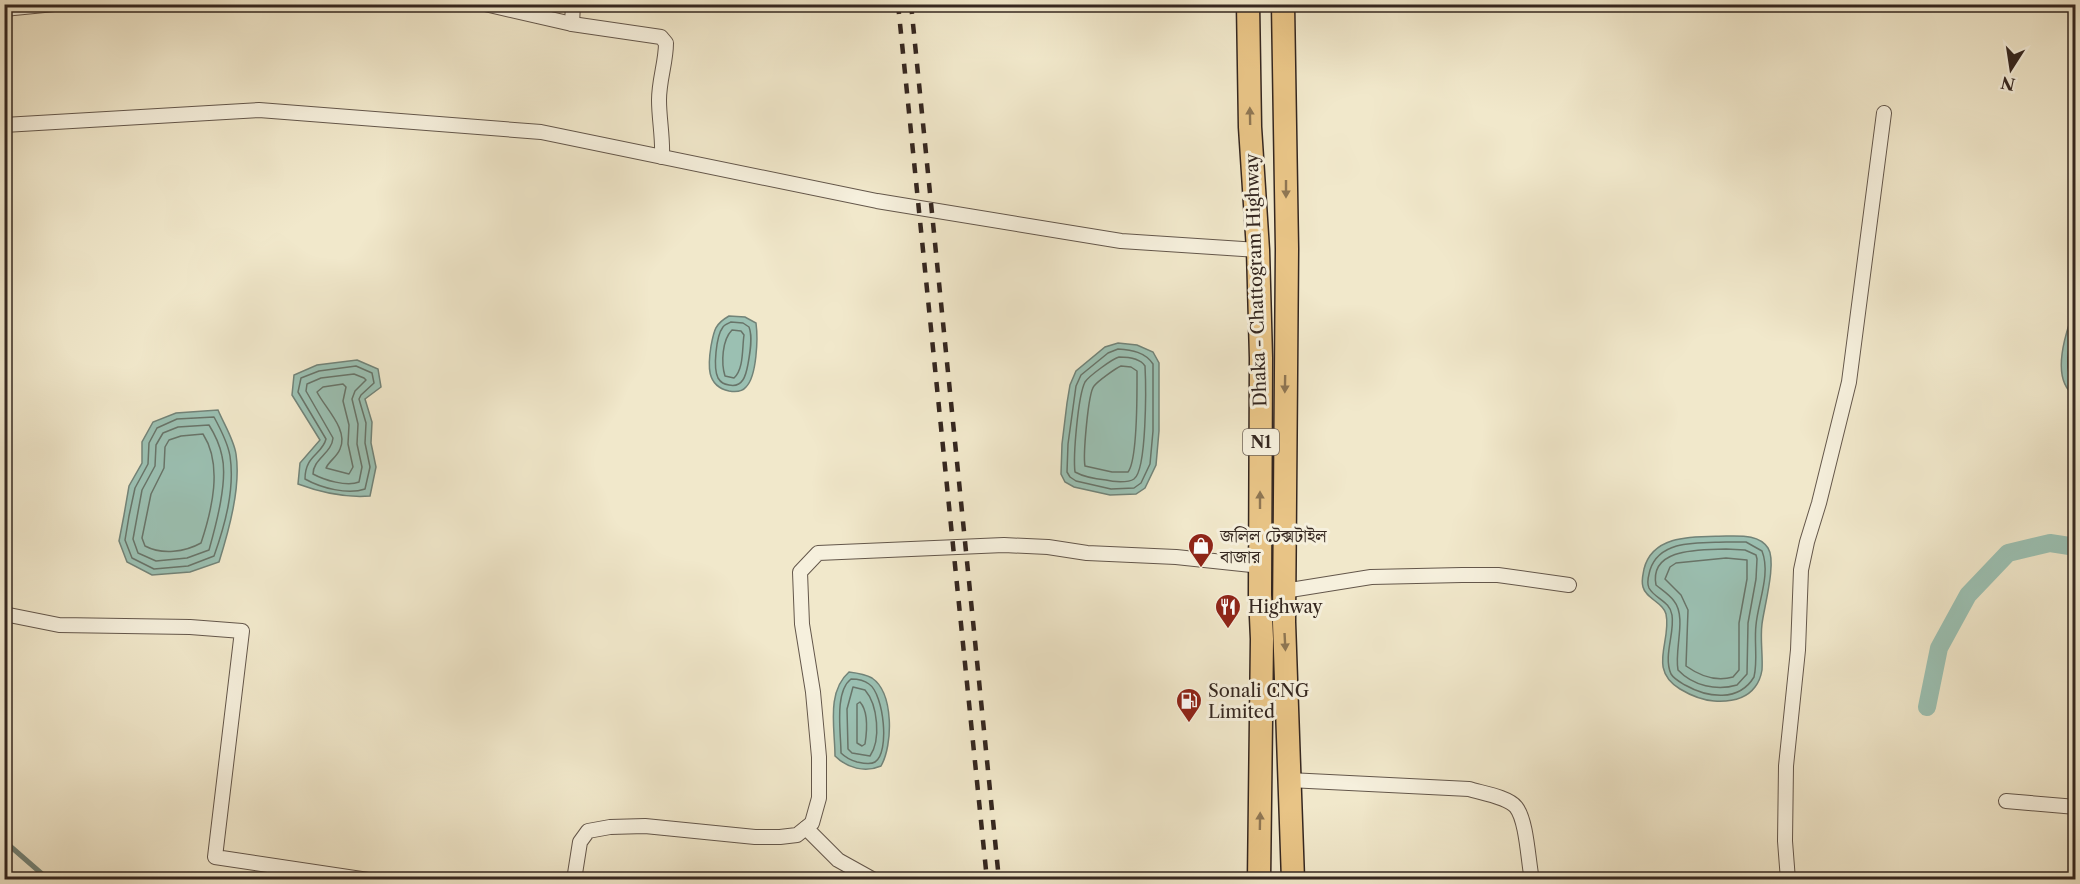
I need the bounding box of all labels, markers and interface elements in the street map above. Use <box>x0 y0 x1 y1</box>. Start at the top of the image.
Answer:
north arrow <box>1981 39 2041 99</box>
text: N <box>1999 72 2017 95</box>
one-way arrow <box>1246 107 1255 126</box>
street label: Dhaka - Chattogram Highway <box>1241 152 1271 407</box>
one-way arrow <box>1281 179 1291 198</box>
one-way arrow <box>1280 374 1290 393</box>
road number: N1 <box>1243 429 1279 455</box>
one-way arrow <box>1256 491 1265 510</box>
place label: জলিল টেক্সটাইল বাজার <box>1219 525 1327 568</box>
shop icon: জলিল টেক্সটাইল বাজার <box>1186 531 1216 569</box>
restaurant icon: Highway <box>1213 592 1243 630</box>
place label: Highway <box>1248 596 1324 618</box>
one-way arrow <box>1280 632 1289 651</box>
place label: Sonali CNG Limited <box>1208 680 1310 723</box>
fuel station icon: Sonali CNG Limited <box>1174 686 1204 724</box>
one-way arrow <box>1255 812 1264 831</box>

